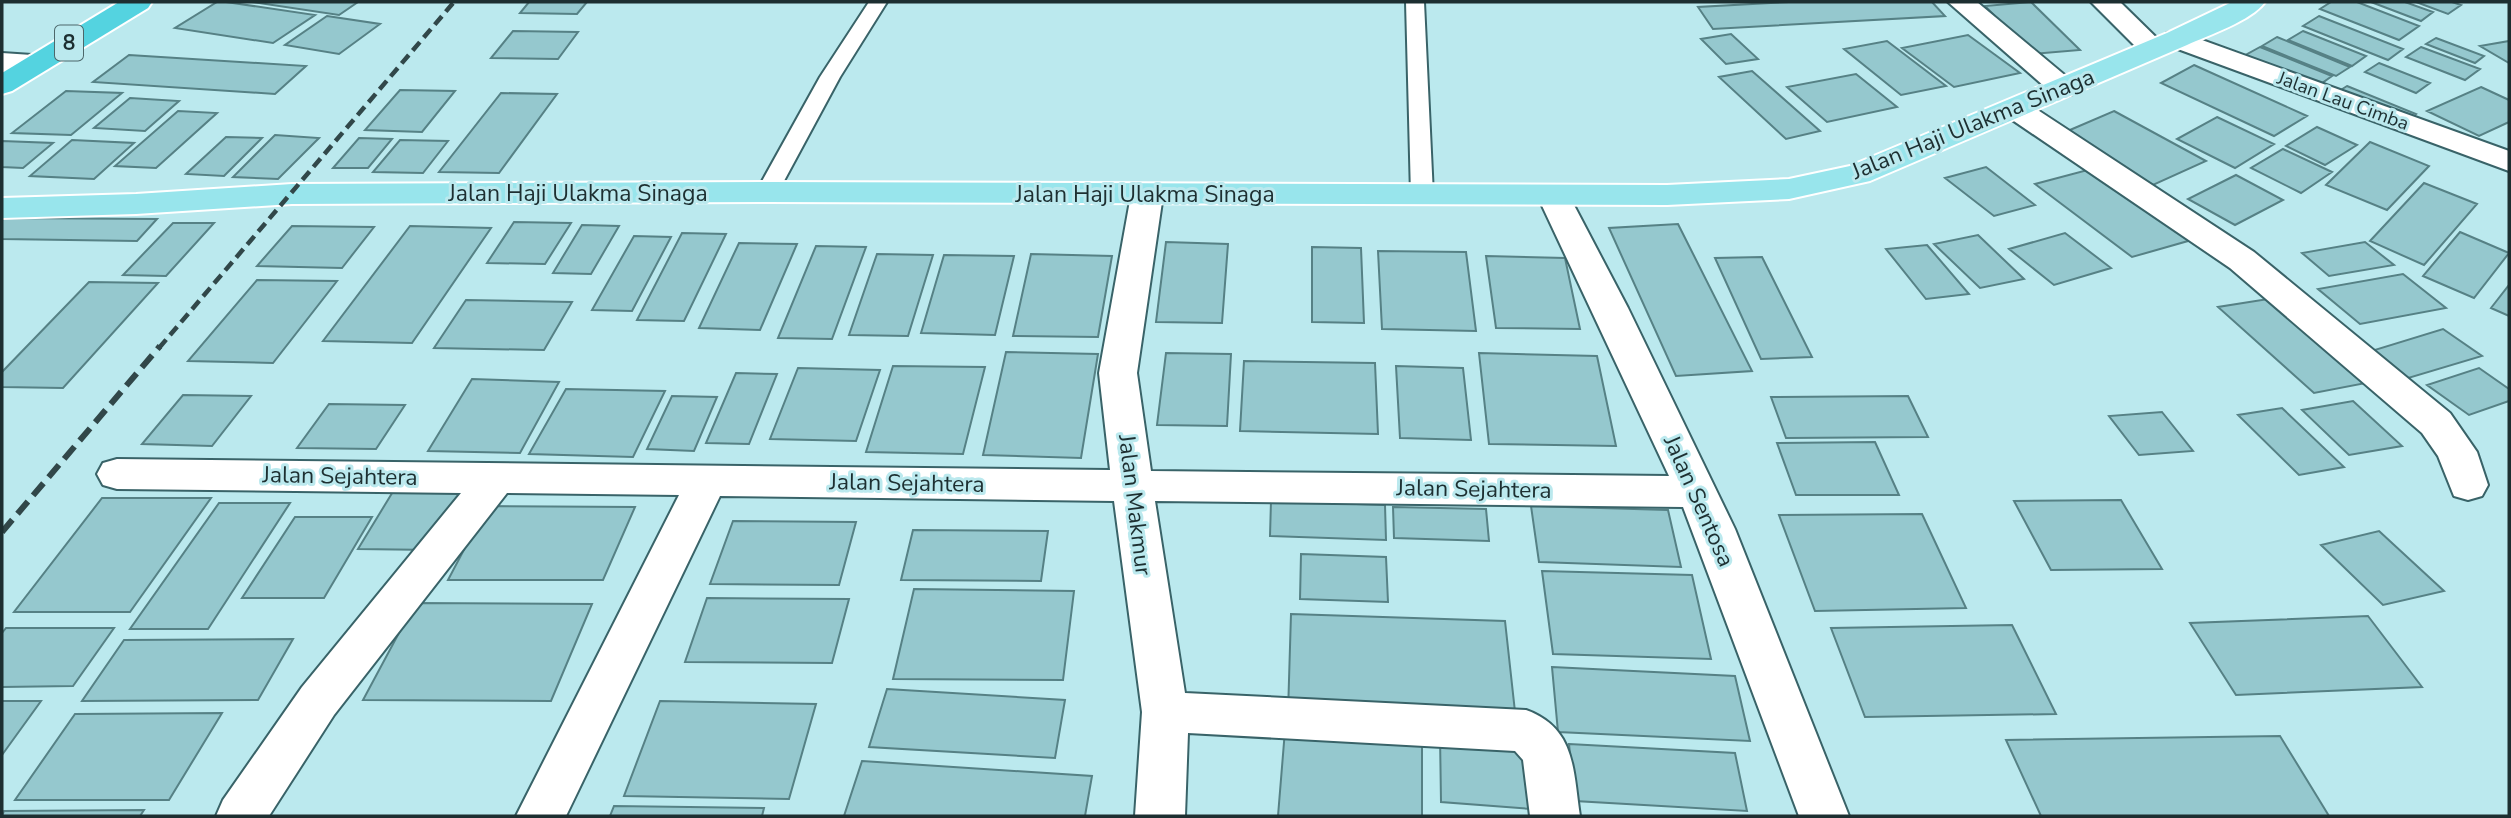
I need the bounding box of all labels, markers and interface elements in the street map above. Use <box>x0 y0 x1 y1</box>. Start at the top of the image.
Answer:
road number: 8 <box>55 26 83 60</box>
street label: Jalan Haji Ulakma Sinaga <box>1846 61 2099 187</box>
street label: Jalan Lau Cimba <box>2273 65 2412 137</box>
street label: Jalan Haji Ulakma Sinaga <box>447 178 708 209</box>
street label: Jalan Haji Ulakma Sinaga <box>1014 179 1275 210</box>
street label: Jalan Sentosa <box>1656 429 1742 572</box>
street label: Jalan Makmur <box>1111 432 1159 578</box>
street label: Jalan Sejahtera <box>261 459 418 493</box>
street label: Jalan Sejahtera <box>828 466 985 500</box>
street label: Jalan Sejahtera <box>1395 472 1552 506</box>

